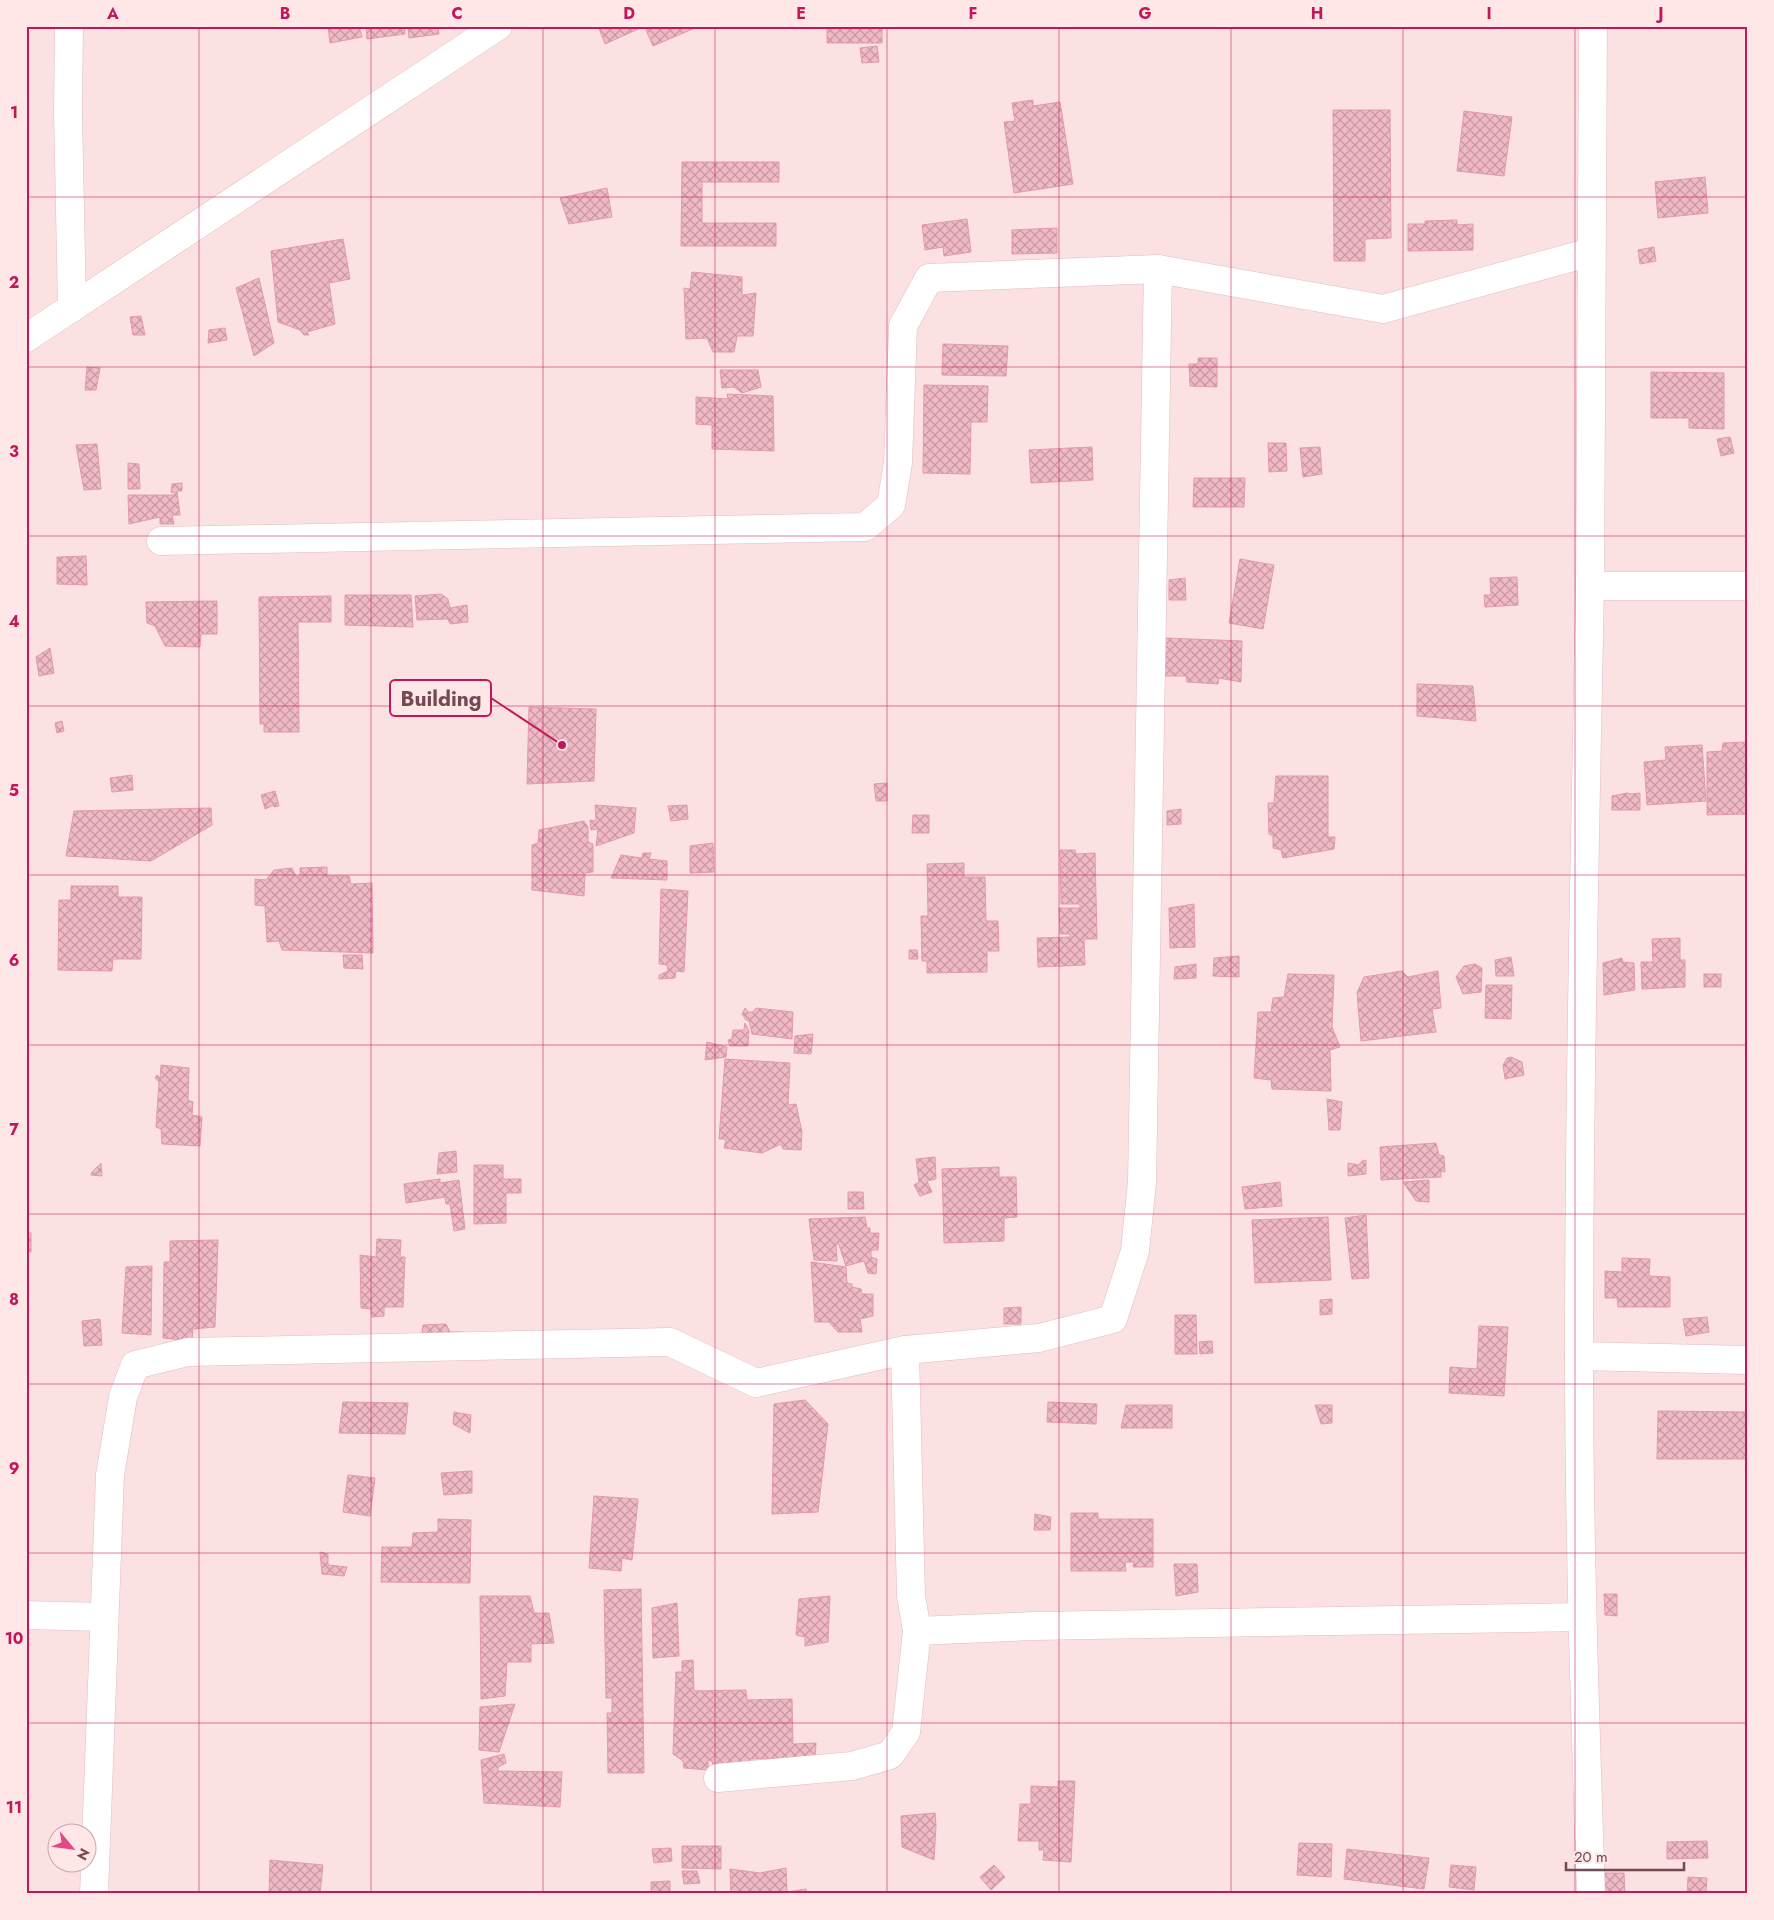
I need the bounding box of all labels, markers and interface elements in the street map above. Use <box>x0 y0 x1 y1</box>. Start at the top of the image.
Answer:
text: A <box>106 2 119 25</box>
text: B <box>280 2 290 25</box>
text: C <box>451 2 463 25</box>
text: D <box>623 2 635 25</box>
text: E <box>796 2 806 25</box>
text: F <box>969 2 977 25</box>
text: G <box>1138 2 1152 25</box>
text: H <box>1311 2 1323 25</box>
text: I <box>1486 2 1492 25</box>
text: J <box>1655 2 1664 25</box>
text: 1 <box>10 101 18 124</box>
text: 2 <box>9 271 19 294</box>
text: 3 <box>9 440 19 463</box>
text: 4 <box>8 610 20 633</box>
callout: Building <box>390 680 491 716</box>
text: Building <box>400 684 482 714</box>
text: 5 <box>9 779 19 802</box>
text: 6 <box>9 949 19 972</box>
text: 7 <box>9 1118 19 1141</box>
text: 8 <box>9 1288 19 1311</box>
text: 9 <box>9 1457 19 1480</box>
text: 10 <box>5 1627 23 1650</box>
text: 11 <box>6 1796 22 1819</box>
north arrow <box>48 1822 98 1872</box>
scale bar <box>1566 1840 1684 1872</box>
text: N <box>72 1845 95 1864</box>
text: 20 m <box>1574 1846 1608 1868</box>

